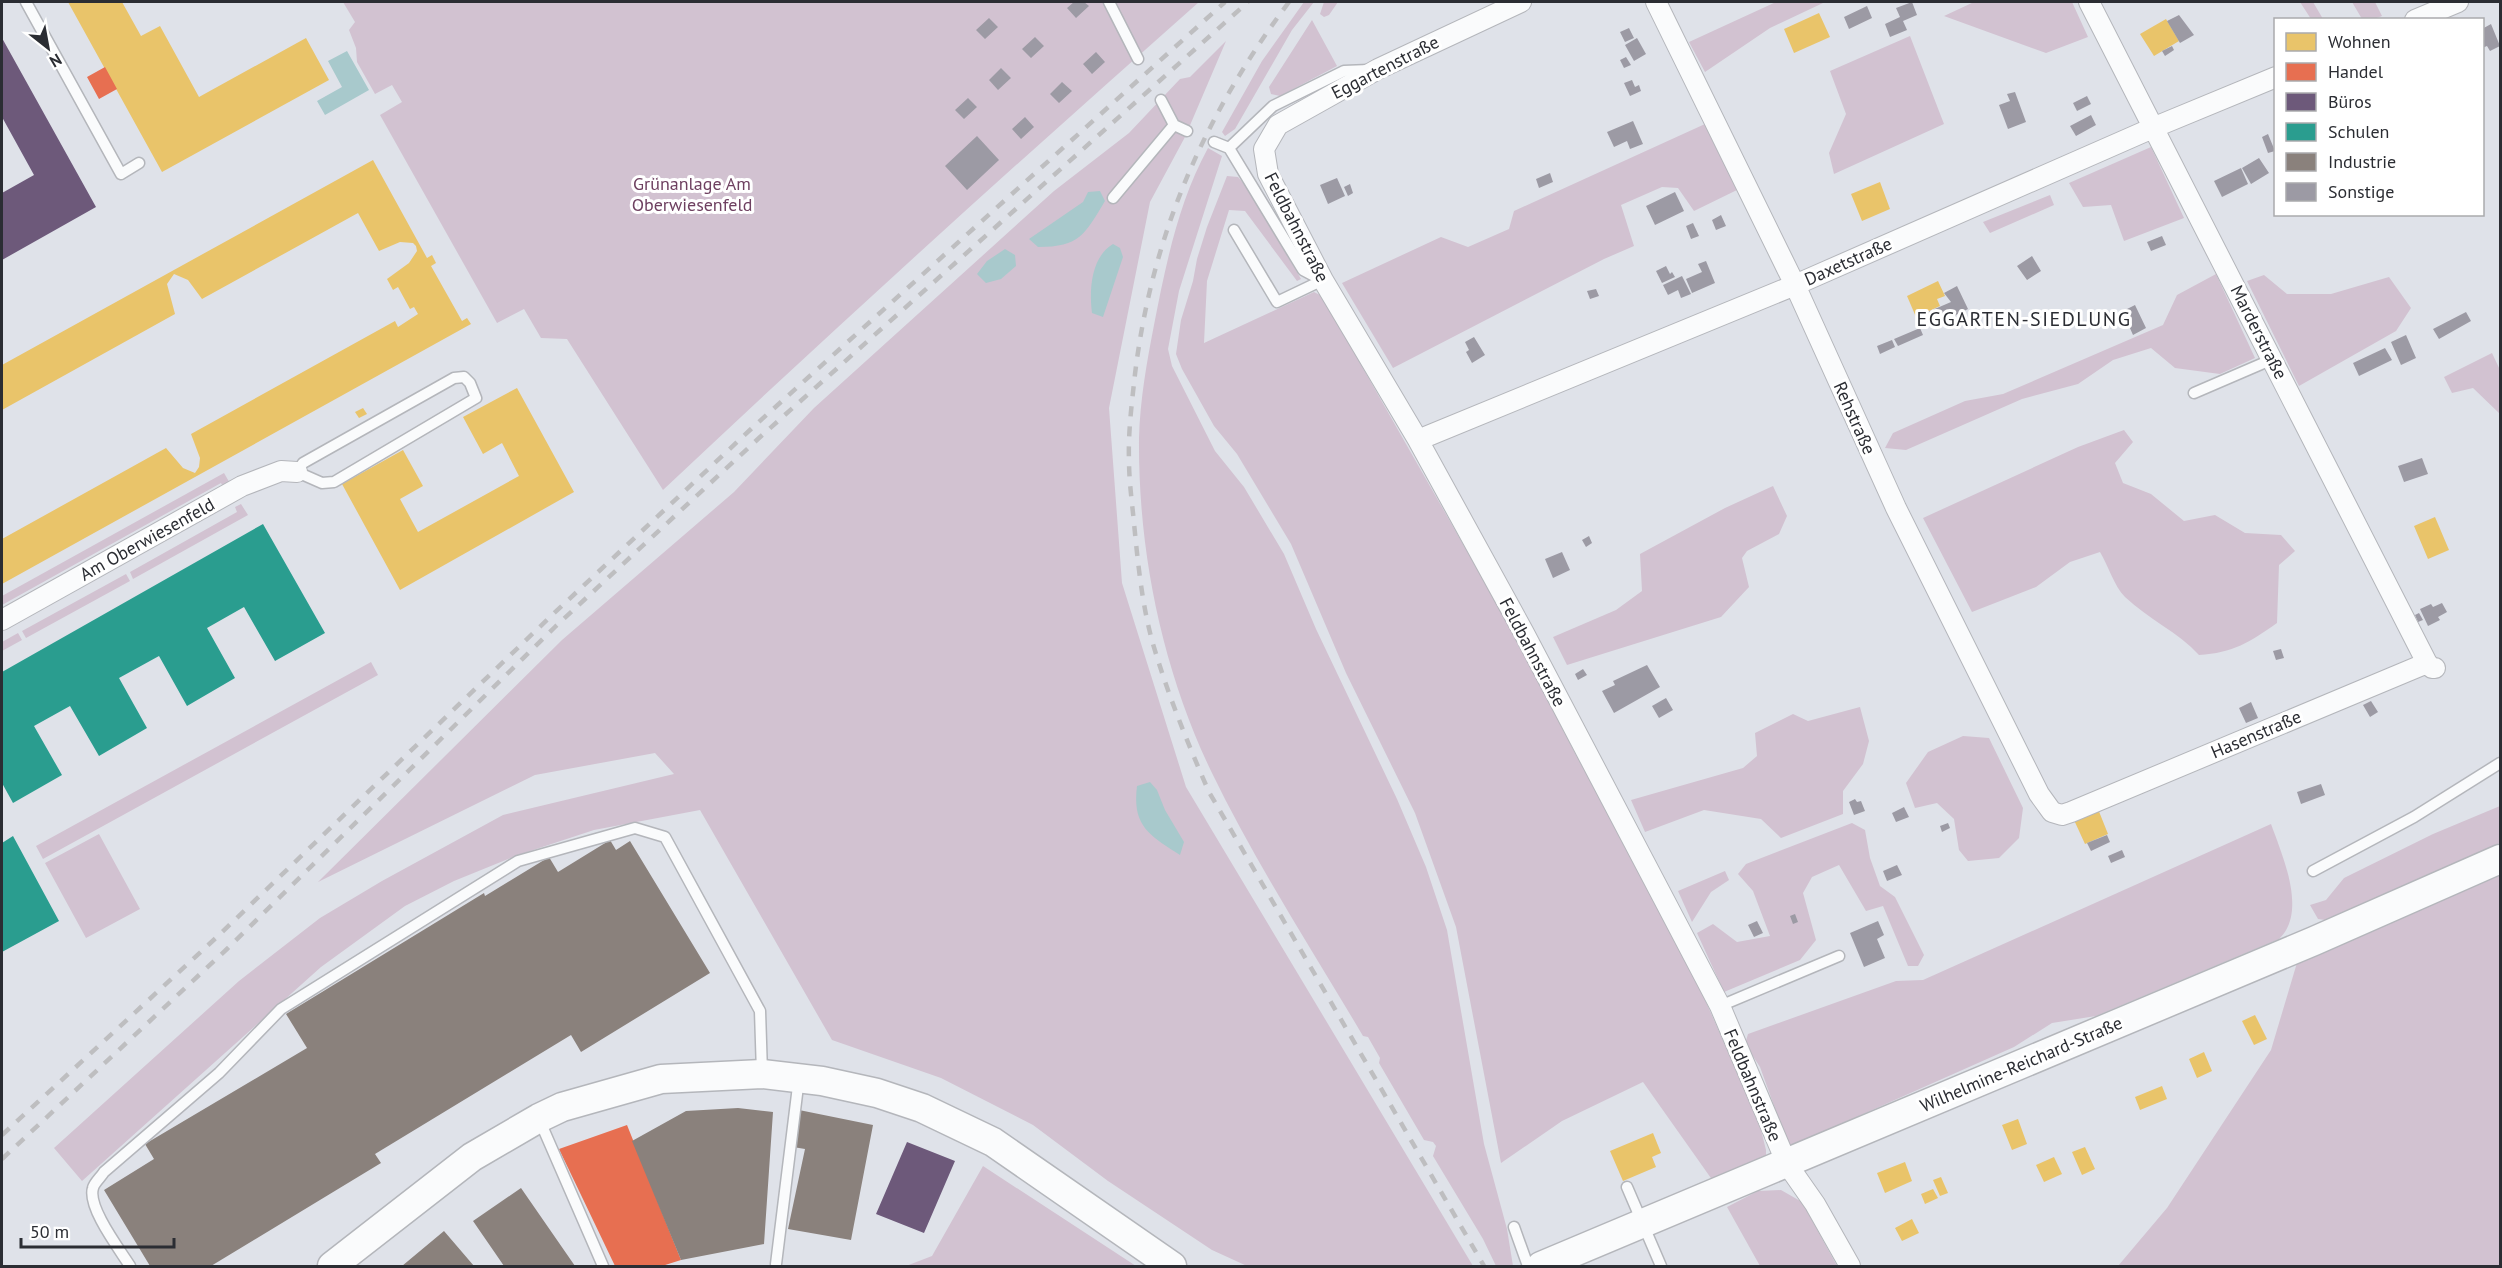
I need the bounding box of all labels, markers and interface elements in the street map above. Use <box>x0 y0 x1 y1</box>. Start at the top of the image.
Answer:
north arrow <box>18 18 78 78</box>
legend <box>2274 18 2484 216</box>
street label: Eggartenstraße <box>1327 30 1443 104</box>
text: Wohnen <box>2328 30 2390 53</box>
text: N <box>46 50 65 72</box>
text: Handel <box>2328 60 2384 83</box>
text: Büros <box>2328 90 2372 113</box>
text: Schulen <box>2328 120 2389 143</box>
text: Industrie <box>2328 150 2396 173</box>
street label: Feldbahnstraße <box>1259 168 1335 286</box>
park label: Grünanlage Am Oberwiesenfeld <box>632 172 752 216</box>
text: Sonstige <box>2328 180 2394 203</box>
street label: Daxetstraße <box>1801 232 1895 290</box>
street label: Marderstraße <box>2225 281 2293 383</box>
district label: EGGARTEN-SIEDLUNG <box>1917 306 2131 332</box>
street label: Rehstraße <box>1829 378 1881 458</box>
street label: Am Oberwiesenfeld <box>76 492 218 586</box>
street label: Feldbahnstraße <box>1495 594 1571 710</box>
street label: Hasenstraße <box>2207 705 2305 763</box>
street label: Wilhelmine-Reichard-Straße <box>1916 1011 2126 1117</box>
street label: Feldbahnstraße <box>1719 1025 1787 1145</box>
scale bar <box>21 1211 174 1249</box>
text: 50 m <box>30 1220 69 1243</box>

